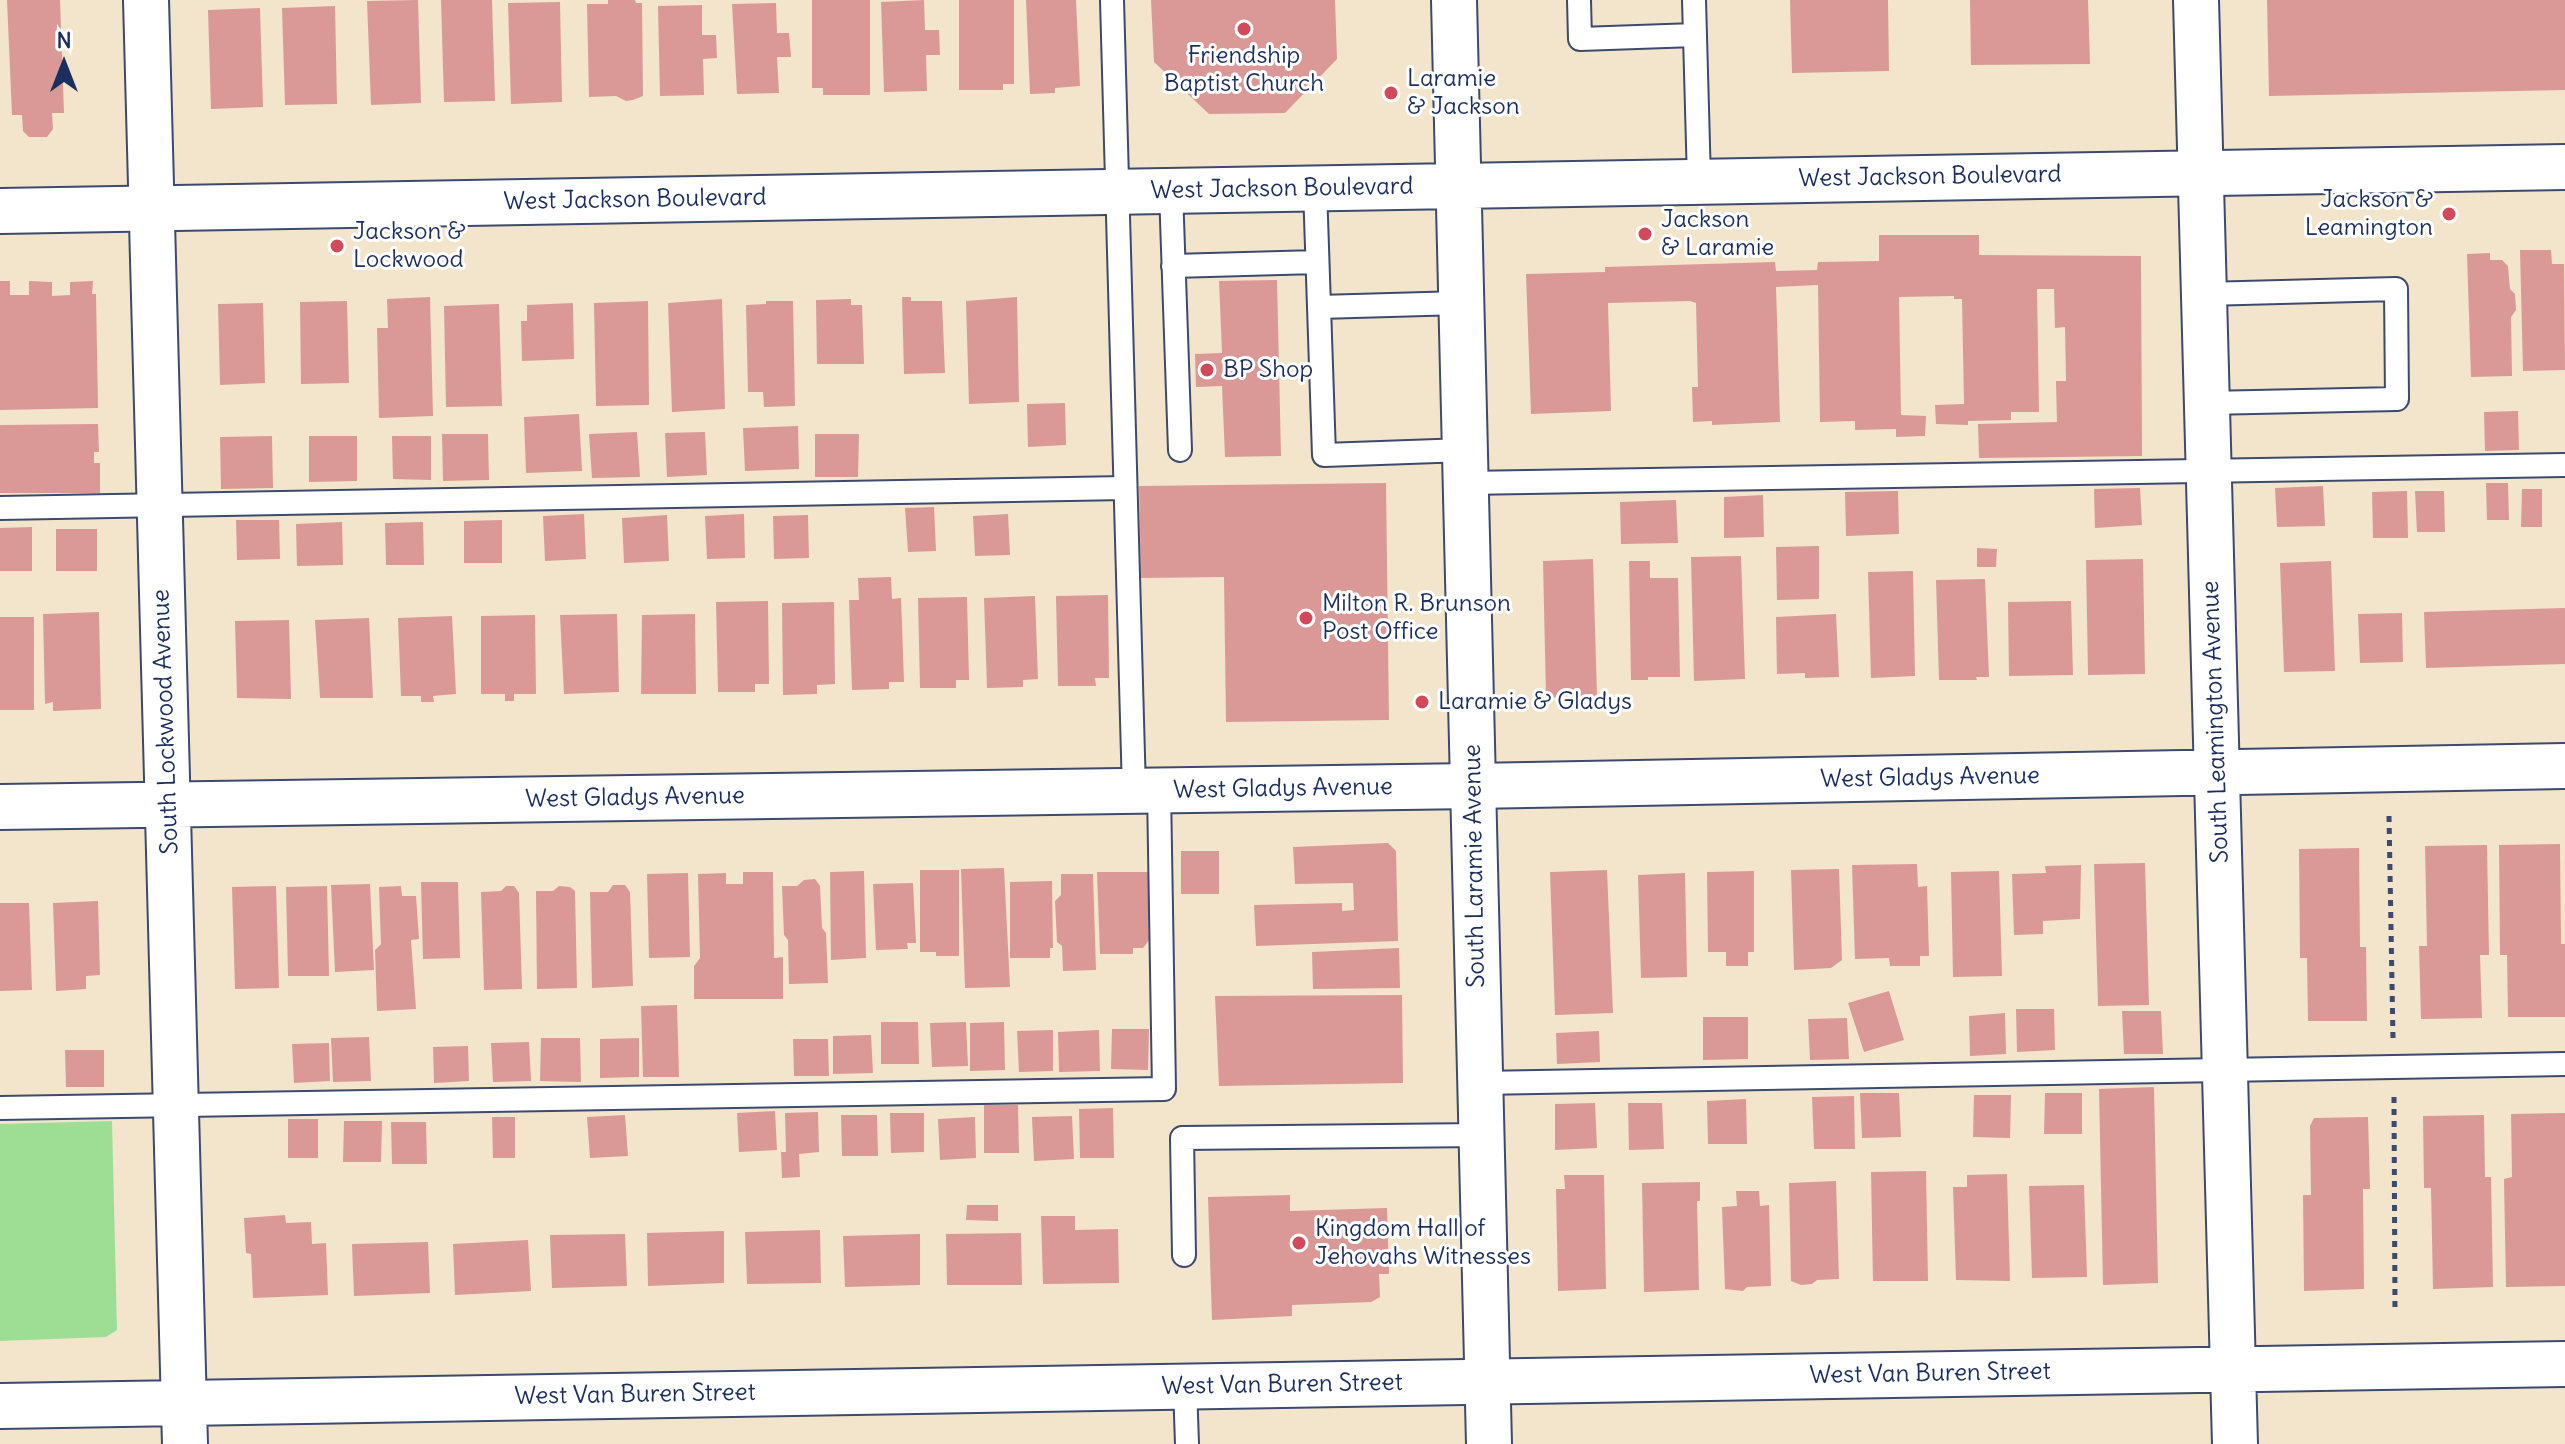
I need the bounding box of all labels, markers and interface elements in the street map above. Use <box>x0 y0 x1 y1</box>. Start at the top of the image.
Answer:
marker: Friendship Baptist Church <box>1235 20 1253 38</box>
north arrow <box>24 24 104 104</box>
text: N <box>56 26 72 54</box>
place label: Friendship Baptist Church <box>1164 42 1324 98</box>
place label: Laramie & Jackson <box>1407 65 1520 121</box>
marker: Laramie & Jackson <box>1382 84 1400 102</box>
street label: West Jackson Boulevard <box>1798 160 2062 194</box>
street label: West Jackson Boulevard <box>1150 172 1414 206</box>
street label: West Jackson Boulevard <box>503 183 767 217</box>
place label: Jackson & Leamington <box>2305 186 2433 242</box>
marker: Jackson & Leamington <box>2440 205 2458 223</box>
place label: Jackson & Laramie <box>1661 206 1774 262</box>
place label: Jackson & Lockwood <box>353 218 466 274</box>
marker: Jackson & Laramie <box>1636 225 1654 243</box>
marker: Jackson & Lockwood <box>328 237 346 255</box>
place label: BP Shop <box>1223 356 1313 384</box>
marker: BP Shop <box>1198 361 1216 379</box>
street label: South Leamington Avenue <box>2197 580 2235 864</box>
street label: South Lockwood Avenue <box>147 589 185 855</box>
place label: Milton R. Brunson Post Office <box>1322 590 1511 646</box>
marker: Milton R. Brunson Post Office <box>1297 609 1315 627</box>
place label: Laramie & Gladys <box>1438 688 1632 716</box>
marker: Laramie & Gladys <box>1413 693 1431 711</box>
street label: South Laramie Avenue <box>1458 744 1492 988</box>
street label: West Gladys Avenue <box>1820 762 2040 794</box>
street label: West Gladys Avenue <box>1173 773 1393 805</box>
street label: West Gladys Avenue <box>525 782 745 814</box>
place label: Kingdom Hall of Jehovahs Witnesses <box>1315 1215 1531 1271</box>
marker: Kingdom Hall of Jehovahs Witnesses <box>1290 1234 1308 1252</box>
street label: West Van Buren Street <box>1809 1357 2051 1391</box>
street label: West Van Buren Street <box>1161 1368 1403 1402</box>
street label: West Van Buren Street <box>514 1378 756 1412</box>

